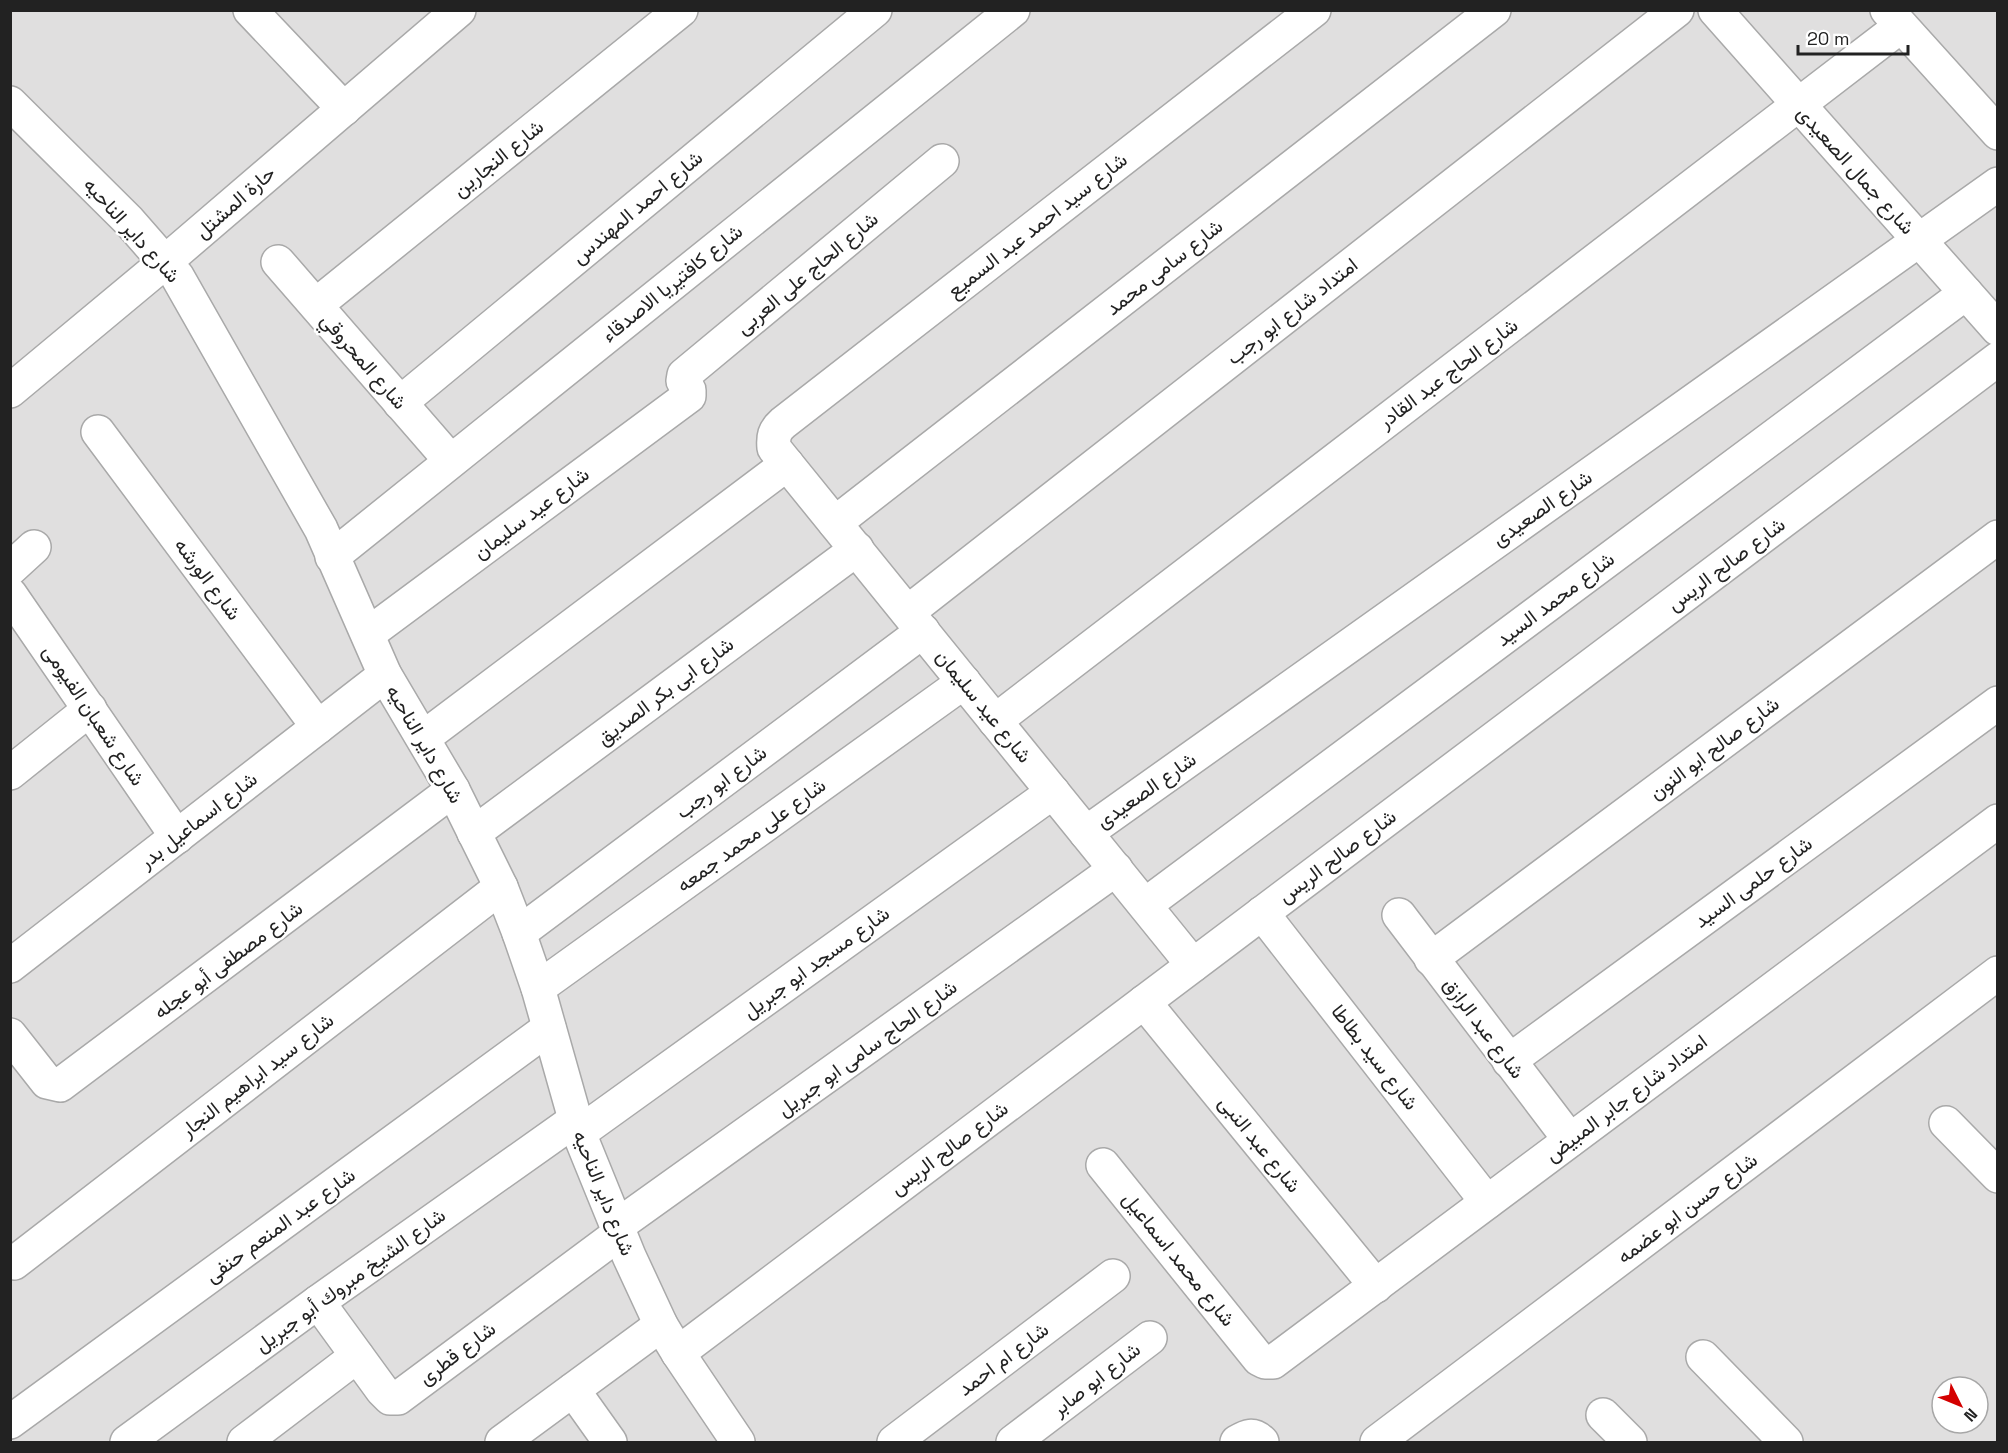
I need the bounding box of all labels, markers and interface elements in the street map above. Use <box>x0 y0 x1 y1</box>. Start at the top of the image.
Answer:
scale bar <box>1798 18 1908 56</box>
text: 20 m <box>1807 27 1850 50</box>
street label: شارع جمال الصعيدى <box>1791 100 1921 240</box>
street label: شارع النجارين <box>447 113 549 203</box>
street label: شارع احمد المهندس <box>566 144 709 270</box>
street label: شارع سيد احمد عبد السميع <box>942 147 1133 304</box>
street label: حارة المشتل <box>189 160 281 244</box>
street label: شارع داير الناحيه <box>77 172 186 289</box>
street label: شارع الحاج على العربى <box>731 206 884 341</box>
street label: شارع سامى محمد <box>1100 213 1229 322</box>
street label: شارع كافتيريا الاصدقاء <box>596 218 748 349</box>
street label: امتداد شارع ابو رجب <box>1221 252 1364 371</box>
street label: شارع المحروقي <box>312 307 413 417</box>
street label: شارع الحاج عبد القادر <box>1372 312 1524 435</box>
street label: شارع عيد سليمان <box>468 461 595 566</box>
street label: شارع الصعيدى <box>1487 464 1598 553</box>
street label: شارع صالح الريس <box>1662 511 1791 618</box>
street label: شارع الورشه <box>168 533 247 626</box>
street label: شارع محمد السيد <box>1490 546 1620 653</box>
street label: شارع ابى بكر الصديق <box>591 631 739 752</box>
street label: شارع شعبان الفيومى <box>36 639 151 791</box>
street label: شارع عيد سليمان <box>930 644 1038 769</box>
street label: شارع داير الناحيه <box>380 680 469 808</box>
street label: شارع صالح ابو النون <box>1644 691 1785 806</box>
street label: شارع ابو رجب <box>670 739 772 825</box>
street label: شارع الصعيدى <box>1091 746 1202 835</box>
street label: شارع اسماعيل بدر <box>133 766 263 876</box>
street label: شارع على محمد جمعه <box>671 772 831 899</box>
street label: شارع صالح الريس <box>1273 803 1402 910</box>
street label: شارع حلمى السيد <box>1689 830 1818 935</box>
street label: شارع مصطفى أبو عجله <box>148 895 308 1025</box>
street label: شارع مسجد ابو جبريل <box>737 900 895 1025</box>
street label: شارع عبد الرازق <box>1437 972 1530 1084</box>
street label: شارع الحاج سامى ابو جبريل <box>772 974 963 1123</box>
street label: شارع سيد بطاطا <box>1325 999 1424 1116</box>
street label: شارع سيد ابراهيم النجار <box>174 1007 340 1144</box>
street label: امتداد شارع جابر المبيض <box>1540 1028 1713 1168</box>
street label: شارع عبد النبى <box>1212 1090 1307 1198</box>
street label: شارع صالح الريس <box>885 1095 1014 1202</box>
street label: شارع داير الناحيه <box>566 1127 641 1260</box>
street label: شارع حسن ابو عضمه <box>1612 1147 1763 1270</box>
street label: شارع عبد المنعم حنفى <box>200 1162 361 1289</box>
street label: شارع محمد اسماعيل <box>1116 1186 1241 1332</box>
street label: شارع الشيخ مبروك أبو جبريل <box>250 1202 451 1359</box>
street label: شارع قطرى <box>413 1316 501 1391</box>
street label: شارع ام احمد <box>952 1316 1054 1402</box>
street label: شارع ابو صابر <box>1046 1336 1146 1423</box>
north arrow <box>1930 1375 1990 1435</box>
text: N <box>1959 1404 1982 1426</box>

